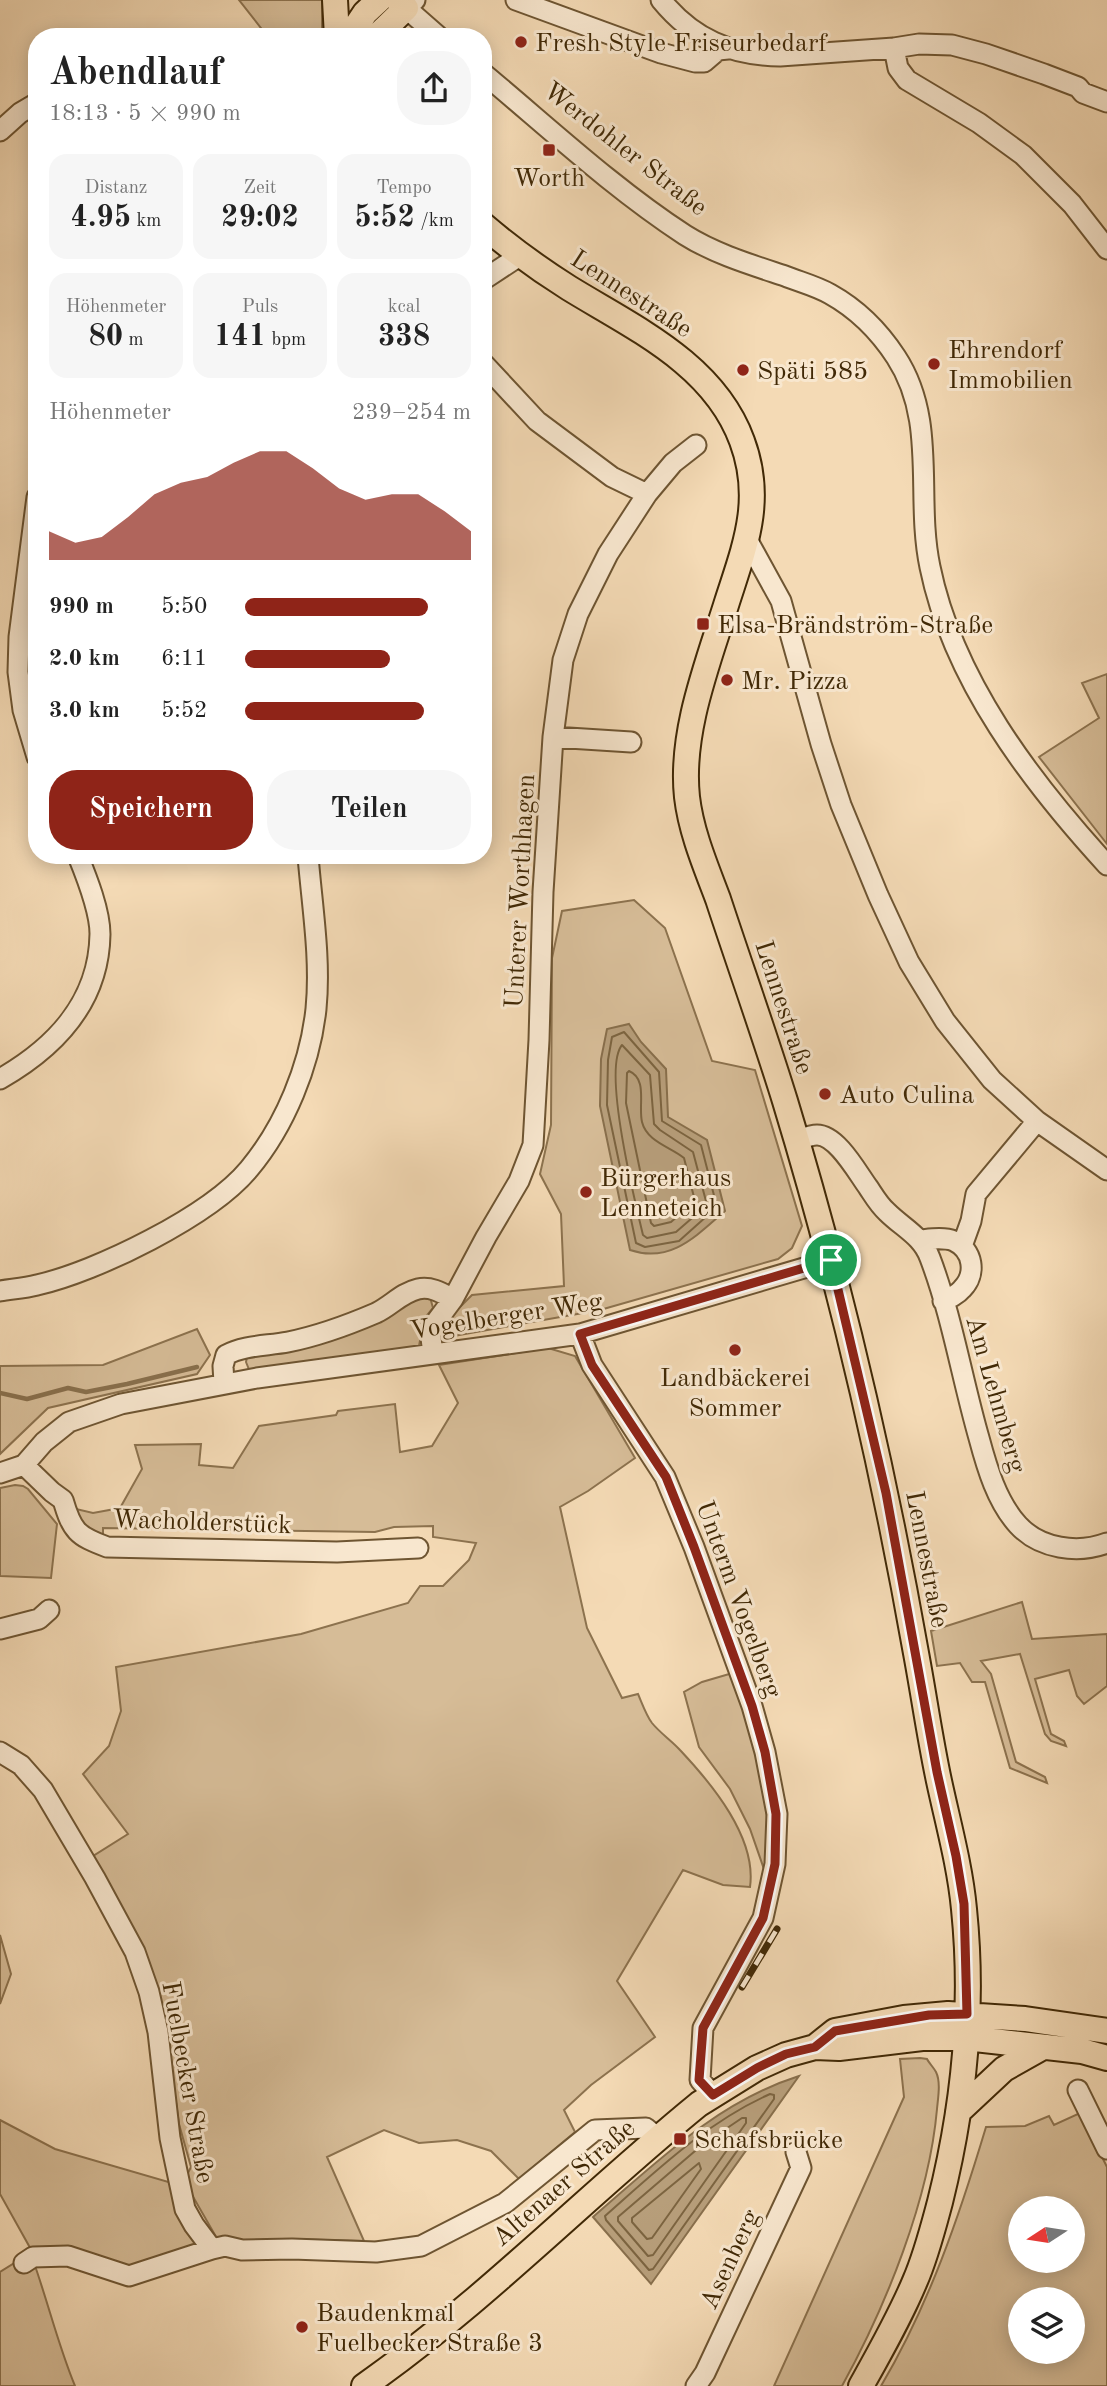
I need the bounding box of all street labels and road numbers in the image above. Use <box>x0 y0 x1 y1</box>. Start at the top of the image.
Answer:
street label: Werdohler Straße <box>538 78 711 221</box>
street label: Lennestraße <box>566 246 696 343</box>
street label: Unterer Worthhagen <box>502 773 540 1009</box>
street label: Lennestraße <box>749 938 817 1078</box>
street label: Vogelberger Weg <box>408 1289 604 1345</box>
street label: Am Lehmberg <box>960 1313 1030 1476</box>
street label: Lennestraße <box>900 1489 952 1630</box>
street label: Unterm Vogelberg <box>690 1498 786 1702</box>
street label: Wacholderstück <box>112 1507 292 1539</box>
street label: Fuelbecker Straße <box>156 1979 218 2185</box>
street label: Altenaer Straße <box>488 2115 640 2252</box>
street label: Asenberg <box>696 2206 765 2314</box>

